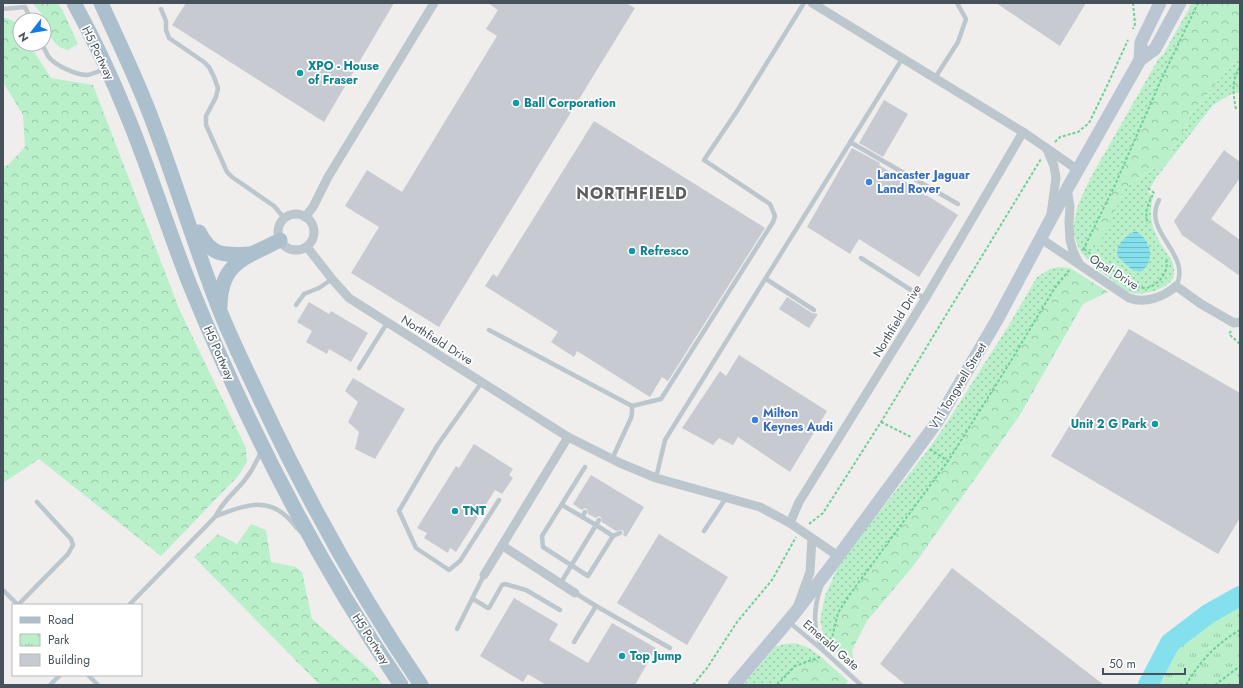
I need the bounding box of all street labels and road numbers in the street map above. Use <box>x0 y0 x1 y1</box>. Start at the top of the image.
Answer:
street label: H5 Portway <box>77 23 119 84</box>
street label: Opal Drive <box>1086 250 1142 294</box>
street label: Northfield Drive <box>868 281 926 361</box>
street label: Northfield Drive <box>398 311 476 369</box>
street label: H5 Portway <box>199 323 239 384</box>
street label: V11 Tongwell Street <box>925 339 991 433</box>
street label: H5 Portway <box>348 610 395 669</box>
street label: Emerald Gate <box>799 615 863 675</box>

